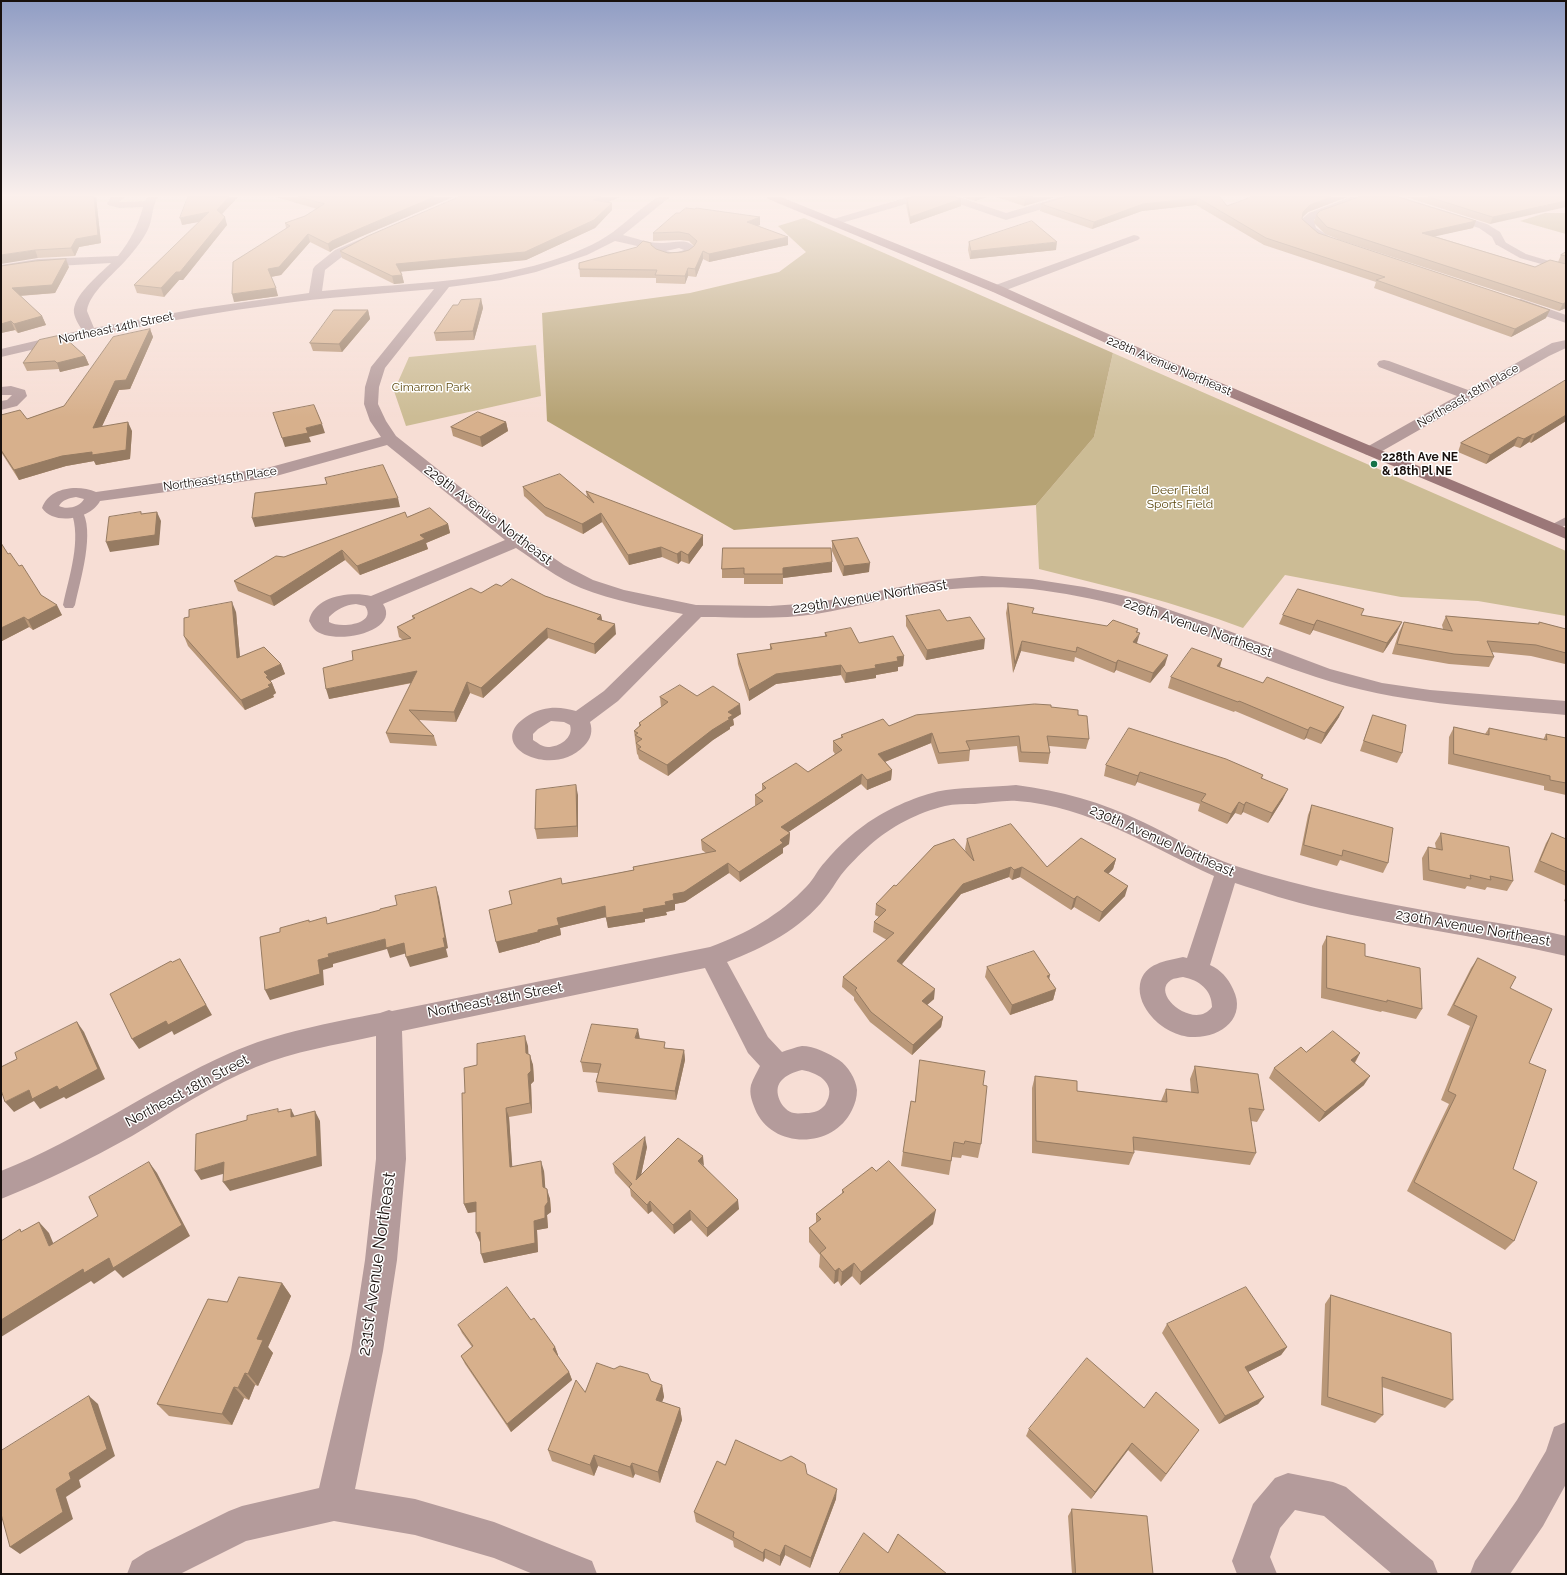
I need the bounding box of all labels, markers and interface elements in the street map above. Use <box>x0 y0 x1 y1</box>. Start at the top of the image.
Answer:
street label: Northeast 14th Street <box>57 309 175 347</box>
street label: 228th Avenue Northeast <box>1105 333 1233 399</box>
street label: Northeast 18th Place <box>1415 361 1521 431</box>
park label: Cimarron Park <box>392 380 470 394</box>
place label: 228th Ave NE & 18th Pl NE <box>1382 450 1458 478</box>
marker: 228th Ave NE & 18th Pl NE <box>1369 459 1379 469</box>
street label: 229th Avenue Northeast <box>421 461 555 569</box>
street label: Northeast 15th Place <box>162 464 278 494</box>
park label: Deer Field Sports Field <box>1147 483 1213 511</box>
street label: 229th Avenue Northeast <box>792 577 948 617</box>
street label: 229th Avenue Northeast <box>1122 595 1274 661</box>
street label: 230th Avenue Northeast <box>1087 801 1237 881</box>
street label: 230th Avenue Northeast <box>1394 906 1552 950</box>
street label: Northeast 18th Street <box>426 979 564 1021</box>
street label: Northeast 18th Street <box>122 1051 252 1131</box>
street label: 231st Avenue Northeast <box>354 1171 400 1357</box>

